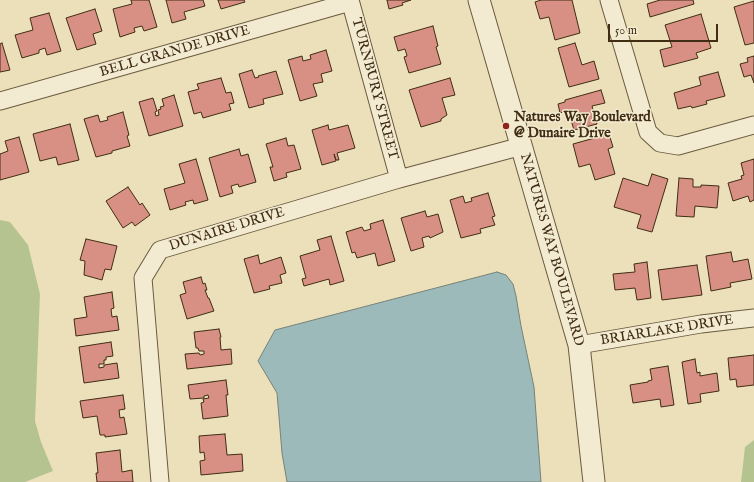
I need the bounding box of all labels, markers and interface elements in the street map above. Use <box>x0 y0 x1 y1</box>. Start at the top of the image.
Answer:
street label: TURNBURY STREET <box>347 16 401 162</box>
scale bar <box>610 16 720 42</box>
street label: BELL GRANDE DRIVE <box>98 22 252 82</box>
text: 50 m <box>615 23 637 38</box>
place label: Natures Way Boulevard @ Dunaire Drive <box>514 110 651 142</box>
marker: Natures Way Boulevard @ Dunaire Drive <box>501 121 511 131</box>
street label: NATURES WAY BOULEVARD <box>515 152 587 348</box>
street label: DUNAIRE DRIVE <box>167 204 287 256</box>
street label: BRIARLAKE DRIVE <box>599 312 735 350</box>

